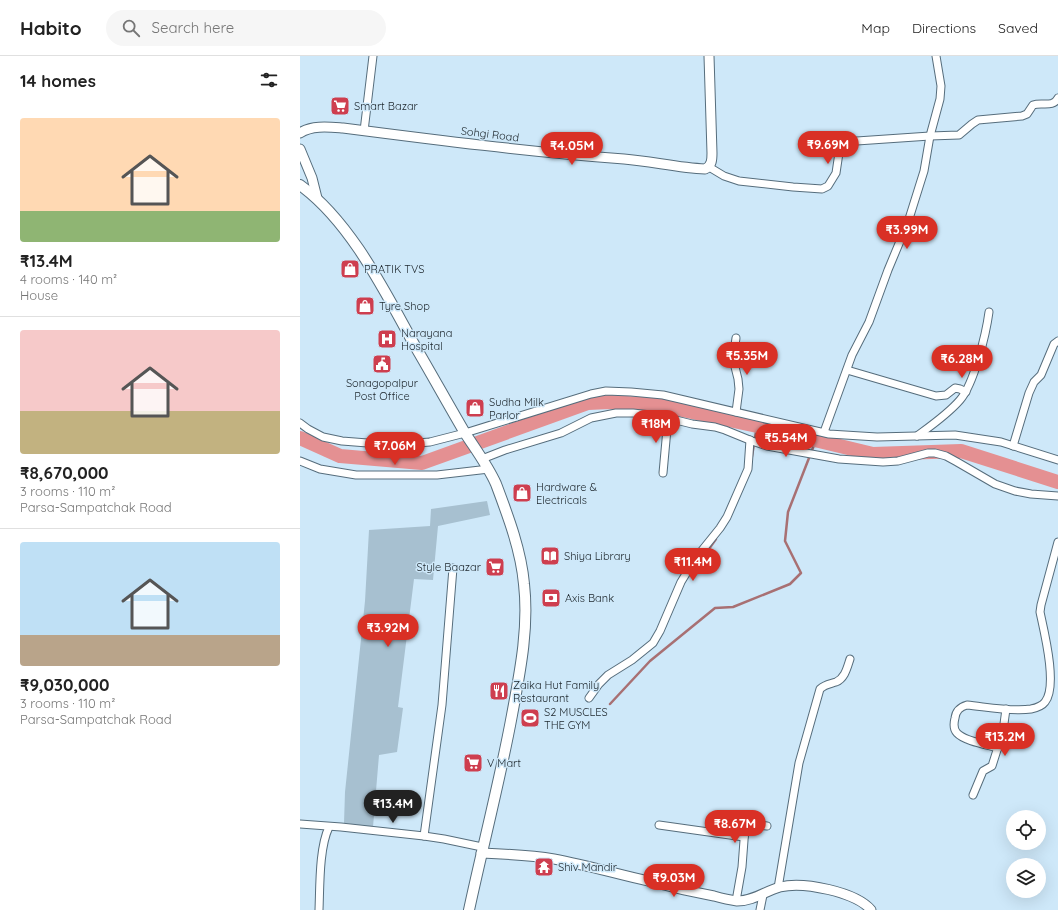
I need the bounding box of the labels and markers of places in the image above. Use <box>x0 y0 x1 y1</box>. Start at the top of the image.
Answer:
supermarket icon: Smart Bazar <box>329 95 351 117</box>
place label: Smart Bazar <box>354 99 419 113</box>
pin: ₹9.69M <box>795 131 861 165</box>
pin: ₹4.05M <box>539 132 605 166</box>
pin: ₹3.99M <box>874 216 940 250</box>
shop icon: PRATIK TVS <box>339 258 361 280</box>
place label: PRATIK TVS <box>364 262 424 276</box>
shop icon: Tyre Shop <box>354 295 376 317</box>
place label: Tyre Shop <box>379 299 430 313</box>
place label: Narayana Hospital <box>401 326 452 353</box>
hospital icon: Narayana Hospital <box>376 328 398 350</box>
pin: ₹5.35M <box>714 342 780 376</box>
pin: ₹6.28M <box>929 345 995 379</box>
public building icon: Sonagopalpur Post Office <box>371 353 393 375</box>
place label: Sonagopalpur Post Office <box>346 376 419 403</box>
place label: Sudha Milk Parlor <box>489 395 544 422</box>
shop icon: Sudha Milk Parlor <box>464 397 486 419</box>
pin: ₹18M <box>632 410 680 444</box>
pin: ₹5.54M <box>753 424 819 458</box>
pin: ₹7.06M <box>362 432 428 466</box>
place label: Hardware & Electricals <box>536 480 597 507</box>
shop icon: Hardware & Electricals <box>511 482 533 504</box>
library icon: Shiya Library <box>539 545 561 567</box>
pin: ₹11.4M <box>660 548 726 582</box>
place label: Shiya Library <box>564 549 631 563</box>
supermarket icon: Style Baazar <box>484 556 506 578</box>
place label: Style Baazar <box>416 560 482 574</box>
bank icon: Axis Bank <box>540 587 562 609</box>
place label: Axis Bank <box>565 591 614 605</box>
pin: ₹3.92M <box>355 614 421 648</box>
place label: Zaika Hut Family Restaurant <box>513 678 599 705</box>
restaurant icon: Zaika Hut Family Restaurant <box>488 680 510 702</box>
place label: S2 MUSCLES THE GYM <box>544 705 608 732</box>
sports icon: S2 MUSCLES THE GYM <box>519 707 541 729</box>
pin: ₹13.2M <box>972 723 1038 757</box>
supermarket icon: V Mart <box>462 752 484 774</box>
place label: V Mart <box>487 756 521 770</box>
pin: ₹13.4M <box>360 790 426 824</box>
pin: ₹8.67M <box>702 810 768 844</box>
temple icon: Shiv Mandir <box>533 856 555 878</box>
place label: Shiv Mandir <box>558 860 618 874</box>
pin: ₹9.03M <box>641 864 707 898</box>

